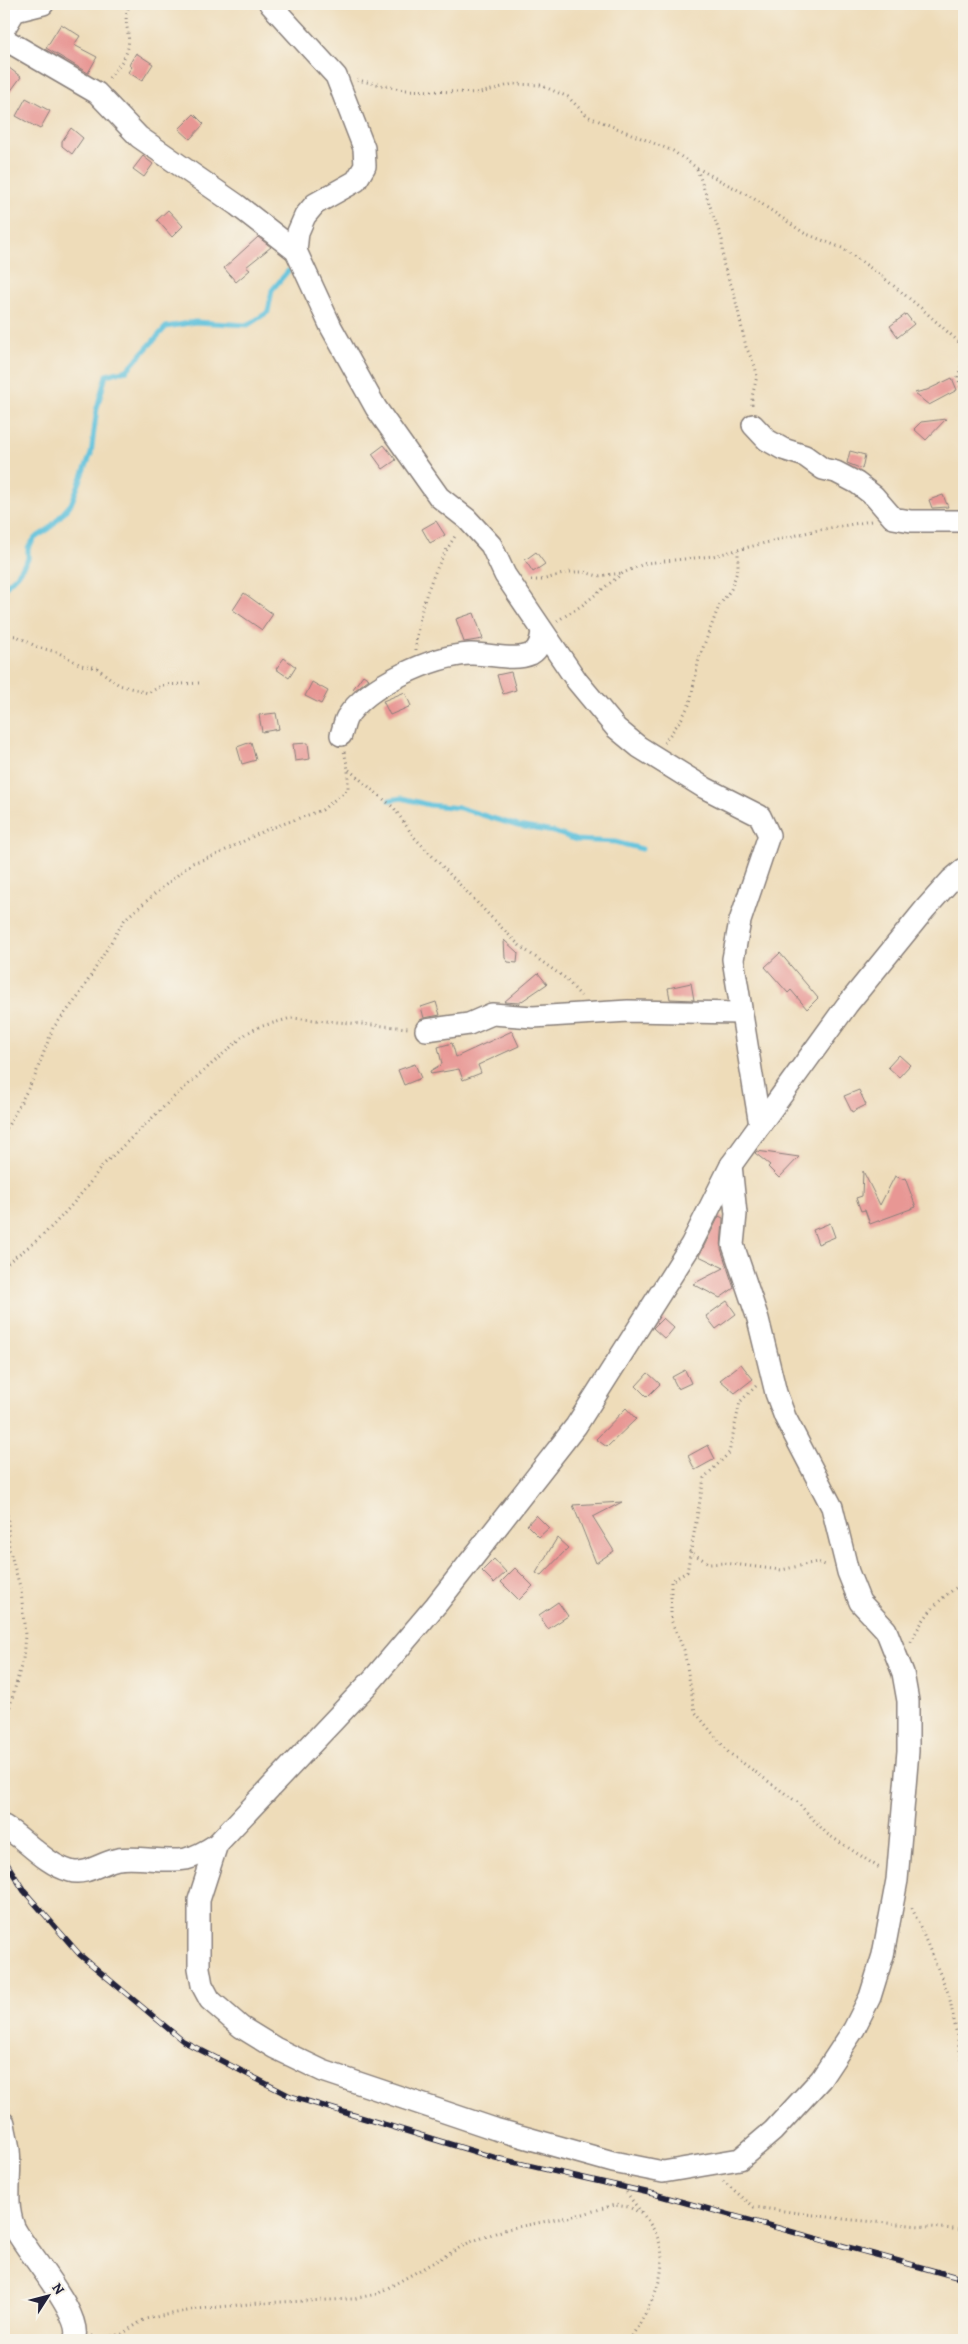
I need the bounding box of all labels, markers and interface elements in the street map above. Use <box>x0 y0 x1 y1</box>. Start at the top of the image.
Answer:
north arrow <box>22 2272 72 2322</box>
text: N <box>47 2279 69 2298</box>

